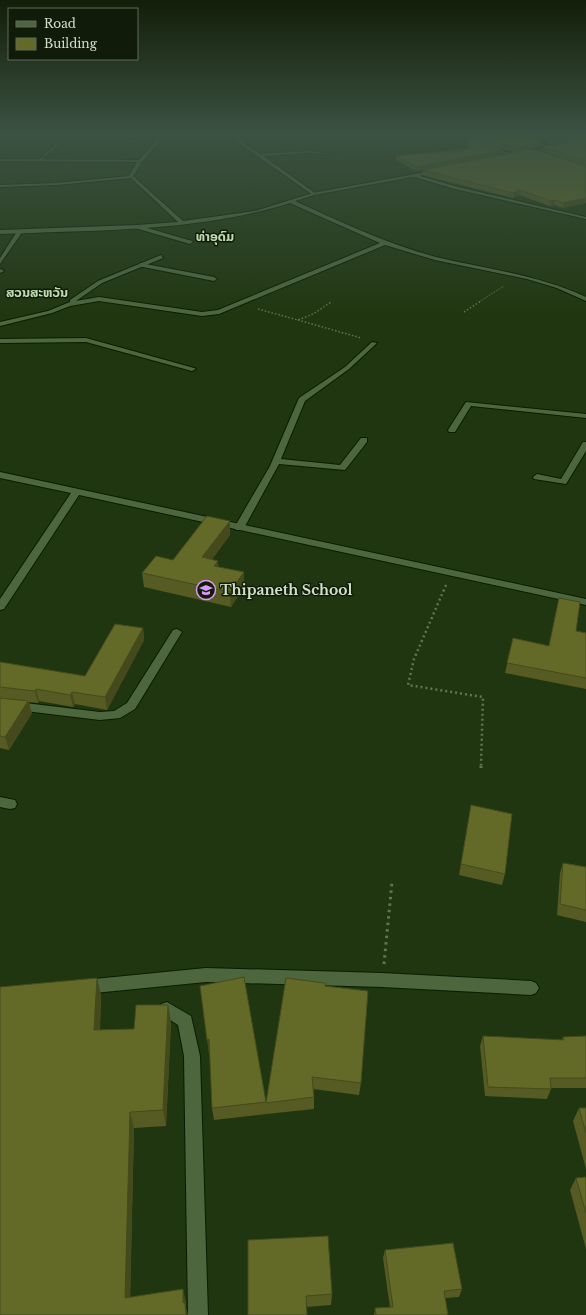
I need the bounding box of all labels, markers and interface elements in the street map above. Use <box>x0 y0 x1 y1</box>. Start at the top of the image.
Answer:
legend <box>8 8 138 60</box>
text: Road <box>44 16 76 31</box>
text: Building <box>44 36 98 51</box>
district label: ທ່າອຸດົມ <box>196 228 234 245</box>
district label: ສວນສະຫວັນ <box>6 284 68 301</box>
school or university icon: Thipaneth School <box>195 579 217 601</box>
place label: Thipaneth School <box>220 581 353 599</box>

